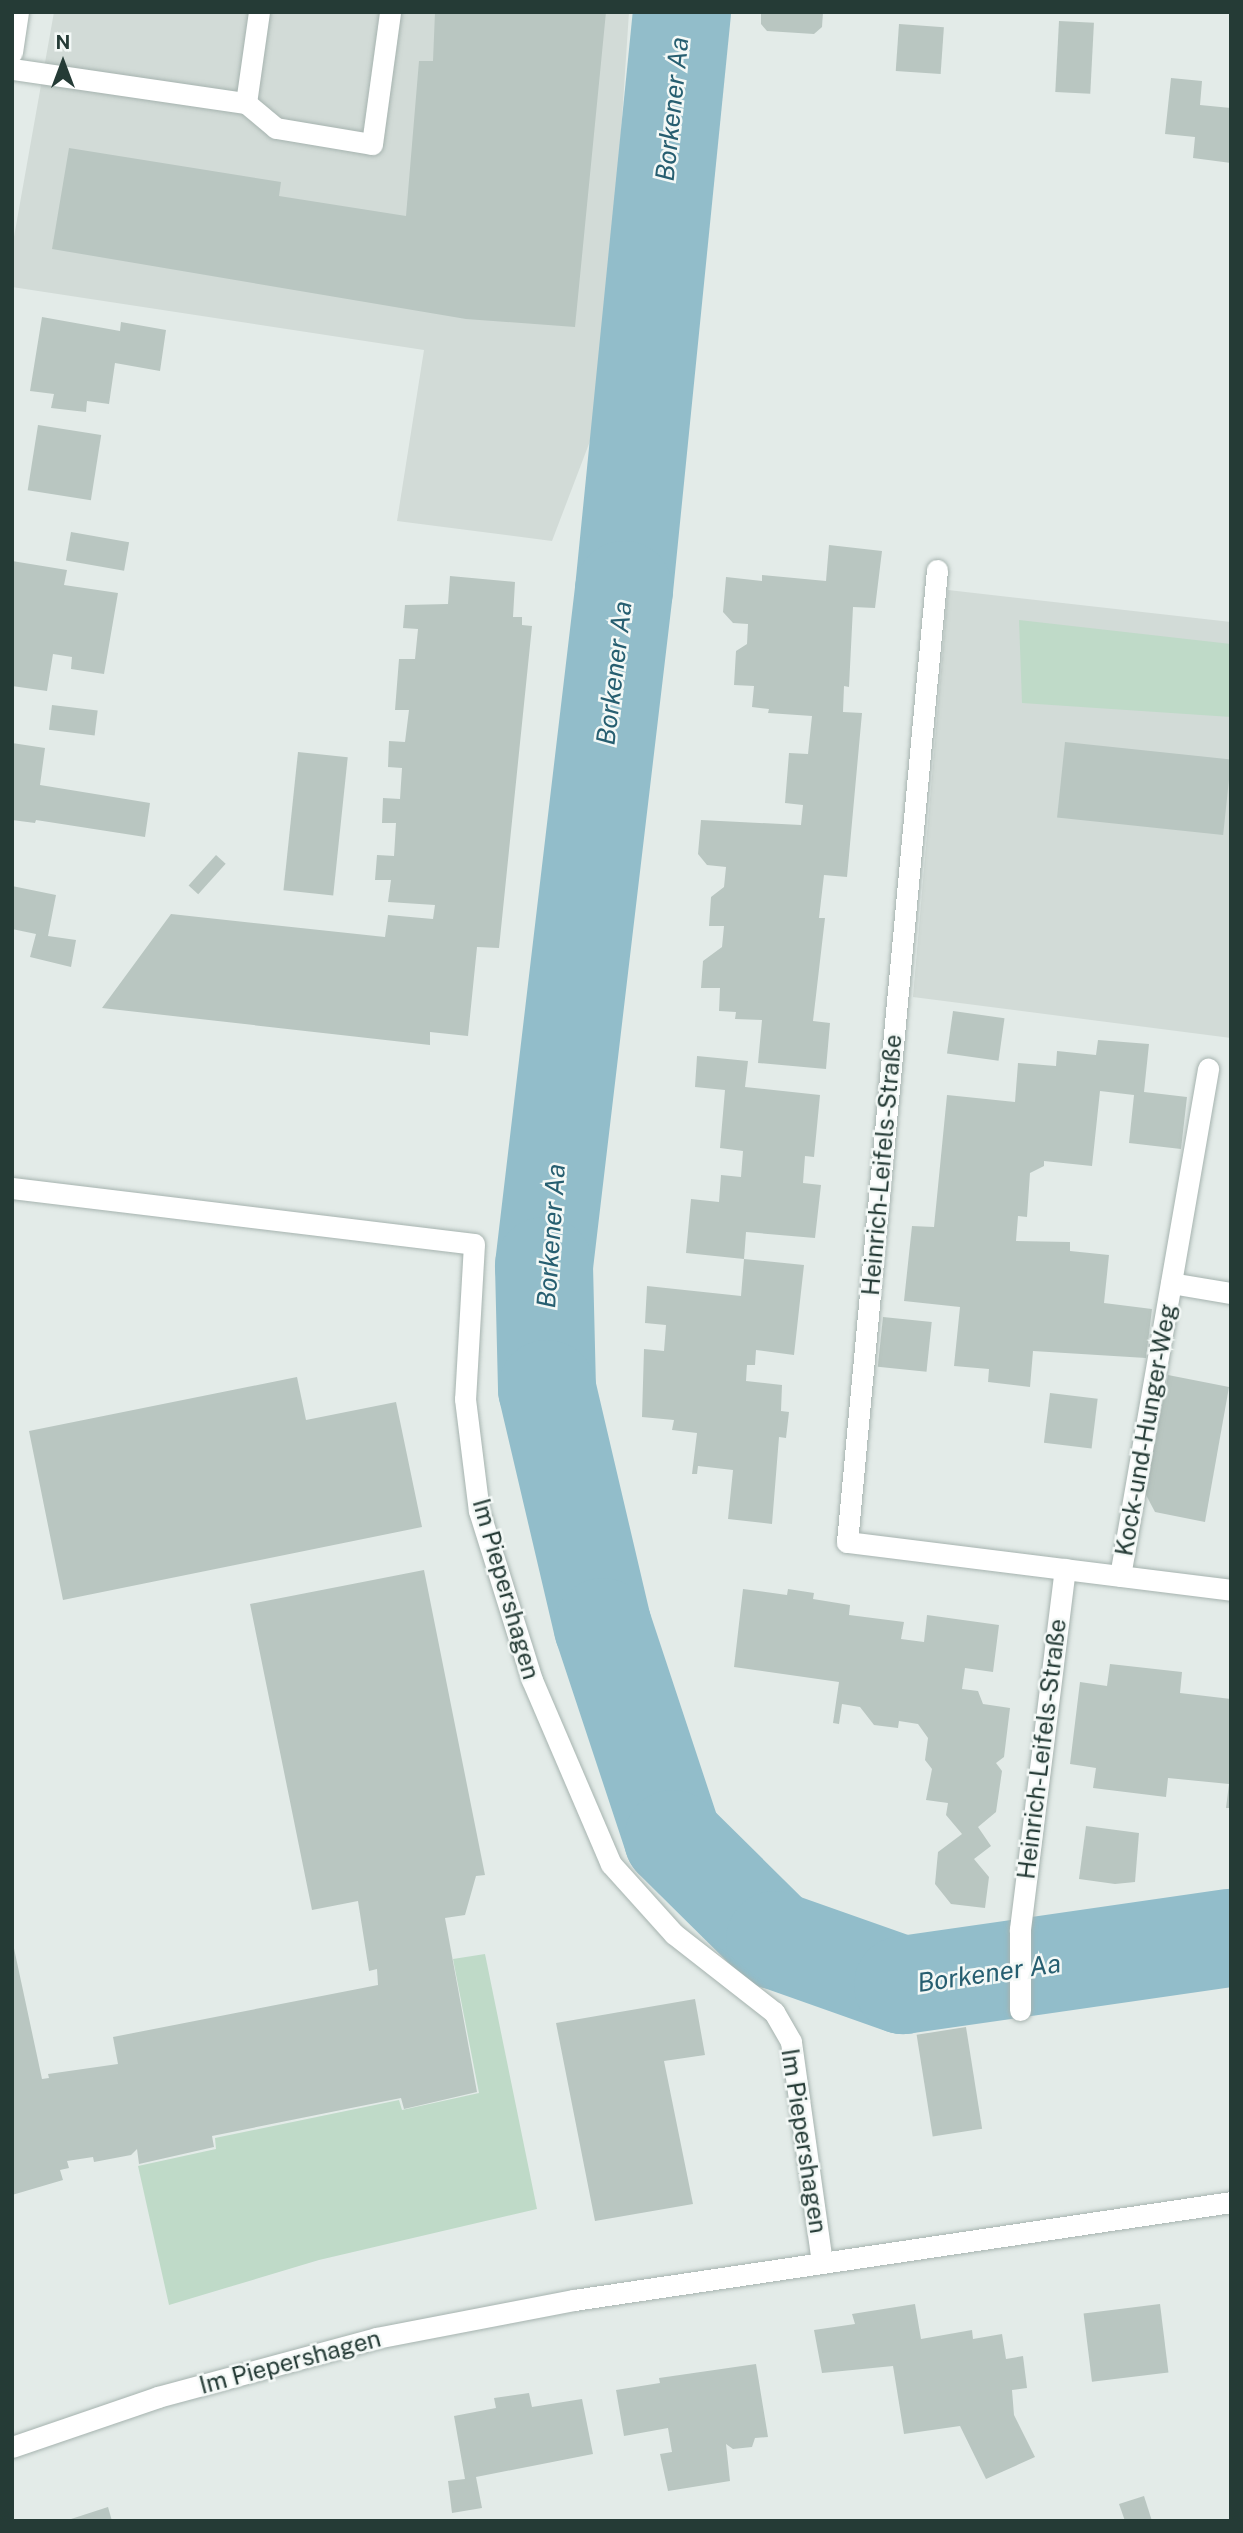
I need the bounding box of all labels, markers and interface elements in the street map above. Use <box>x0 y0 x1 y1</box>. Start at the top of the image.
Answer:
north arrow <box>28 28 98 98</box>
text: N <box>56 31 70 53</box>
water label: Borkener Aa <box>649 35 695 183</box>
water label: Borkener Aa <box>590 599 638 747</box>
street label: Heinrich-Leifels-Straße <box>856 1033 908 1297</box>
water label: Borkener Aa <box>530 1163 572 1309</box>
street label: Kock-und-Hunger-Weg <box>1110 1302 1182 1558</box>
street label: Im Piepershagen <box>466 1495 546 1683</box>
street label: Heinrich-Leifels-Straße <box>1012 1617 1072 1881</box>
water label: Borkener Aa <box>915 1947 1063 1999</box>
street label: Im Piepershagen <box>775 2047 833 2235</box>
street label: Im Piepershagen <box>196 2324 384 2400</box>

